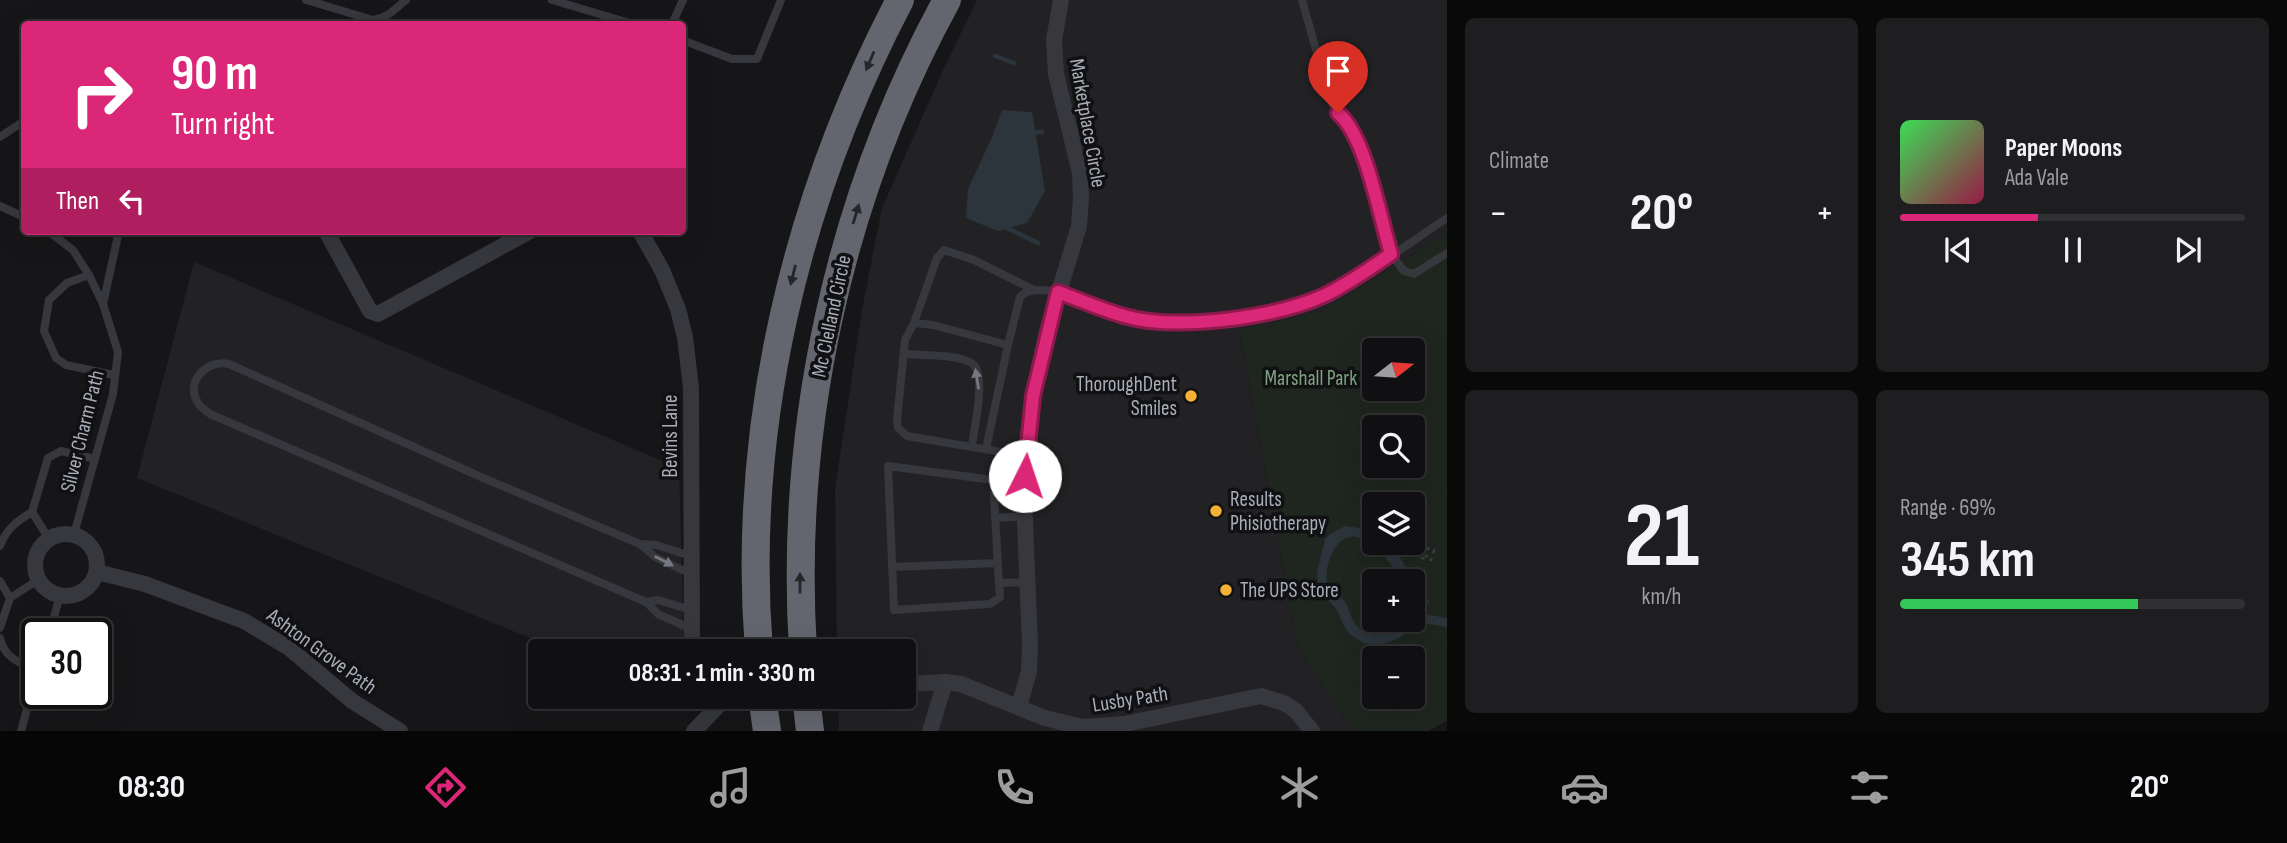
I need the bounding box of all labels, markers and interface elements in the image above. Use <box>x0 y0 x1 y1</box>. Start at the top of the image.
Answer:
pin <box>1308 41 1368 113</box>
text: 90 m <box>171 45 258 104</box>
icon: right <box>56 49 147 140</box>
one-way arrow <box>864 51 875 72</box>
icon: arrive <box>1319 52 1357 90</box>
street label: Marketplace Circle <box>1064 57 1111 189</box>
text: Turn right <box>171 105 275 144</box>
text: Paper Moons <box>2005 133 2122 164</box>
text: Climate <box>1489 147 1549 175</box>
text: Ada Vale <box>2005 164 2069 192</box>
icon: left <box>113 182 151 220</box>
text: 20° <box>1630 182 1693 245</box>
text: Then <box>56 186 99 217</box>
text: − <box>1489 191 1508 236</box>
text: + <box>1815 191 1834 236</box>
one-way arrow <box>851 203 862 224</box>
icon: previous <box>1939 231 1977 269</box>
icon: pause <box>2054 231 2092 269</box>
icon: next <box>2169 231 2207 269</box>
street label: Mc Clelland Circle <box>806 253 857 379</box>
one-way arrow <box>787 264 798 286</box>
north arrow <box>1362 338 1424 401</box>
map controls <box>1362 338 1425 709</box>
park label: Marshall Park <box>1265 366 1357 391</box>
street label: Silver Charm Path <box>55 368 110 495</box>
one-way arrow <box>971 368 982 390</box>
place label: ThoroughDent Smiles <box>1076 372 1177 421</box>
marker: ThoroughDent Smiles <box>1183 388 1199 404</box>
street label: Bevins Lane <box>658 395 683 477</box>
button: search <box>1362 415 1425 478</box>
position arrow <box>988 439 1062 513</box>
text: 21 <box>1624 483 1699 592</box>
place label: Results Phisiotherapy <box>1230 487 1326 536</box>
button: layers <box>1362 492 1425 555</box>
text: Range · 69% <box>1900 494 1996 522</box>
marker: Results Phisiotherapy <box>1208 503 1224 519</box>
text: 345 km <box>1900 529 2035 592</box>
one-way arrow <box>654 556 674 567</box>
button: + <box>1362 569 1425 632</box>
one-way arrow <box>794 572 806 594</box>
place label: The UPS Store <box>1240 578 1339 603</box>
marker: The UPS Store <box>1218 582 1234 598</box>
text: km/h <box>1642 583 1681 611</box>
street label: Ashton Grove Path <box>261 603 381 700</box>
speed limit sign: 30 <box>21 618 112 709</box>
button: − <box>1362 646 1425 709</box>
text: 08:31 · 1 min · 330 m <box>629 658 815 689</box>
street label: Lusby Path <box>1091 681 1170 718</box>
icon: directions <box>421 763 470 812</box>
icon: music <box>706 763 755 812</box>
icon: phone <box>990 763 1039 812</box>
icon: climate <box>1275 763 1324 812</box>
icon: car <box>1560 763 1609 812</box>
icon: filters <box>1845 763 1894 812</box>
text: 08:30 <box>118 768 185 807</box>
text: 20° <box>2130 768 2169 807</box>

